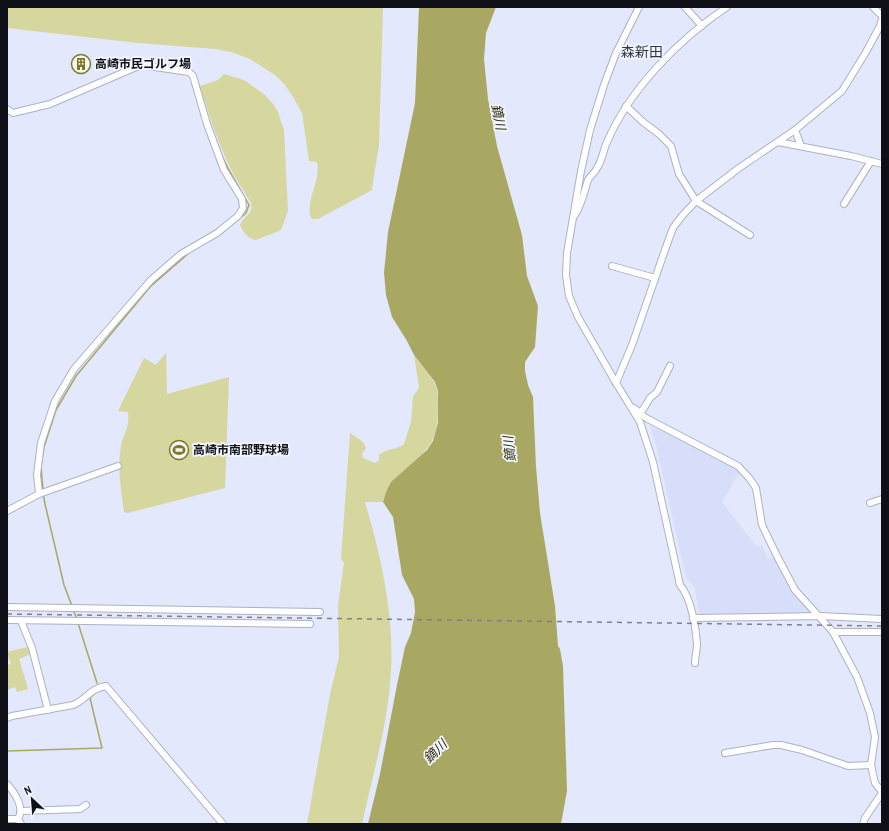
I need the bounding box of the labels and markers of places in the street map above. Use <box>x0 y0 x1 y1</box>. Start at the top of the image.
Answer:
building icon: 高崎市民ゴルフ場 <box>70 53 92 75</box>
place label: 高崎市民ゴルフ場 <box>95 56 191 72</box>
sports icon: 高崎市南部野球場 <box>168 439 190 461</box>
place label: 高崎市南部野球場 <box>193 442 289 458</box>

